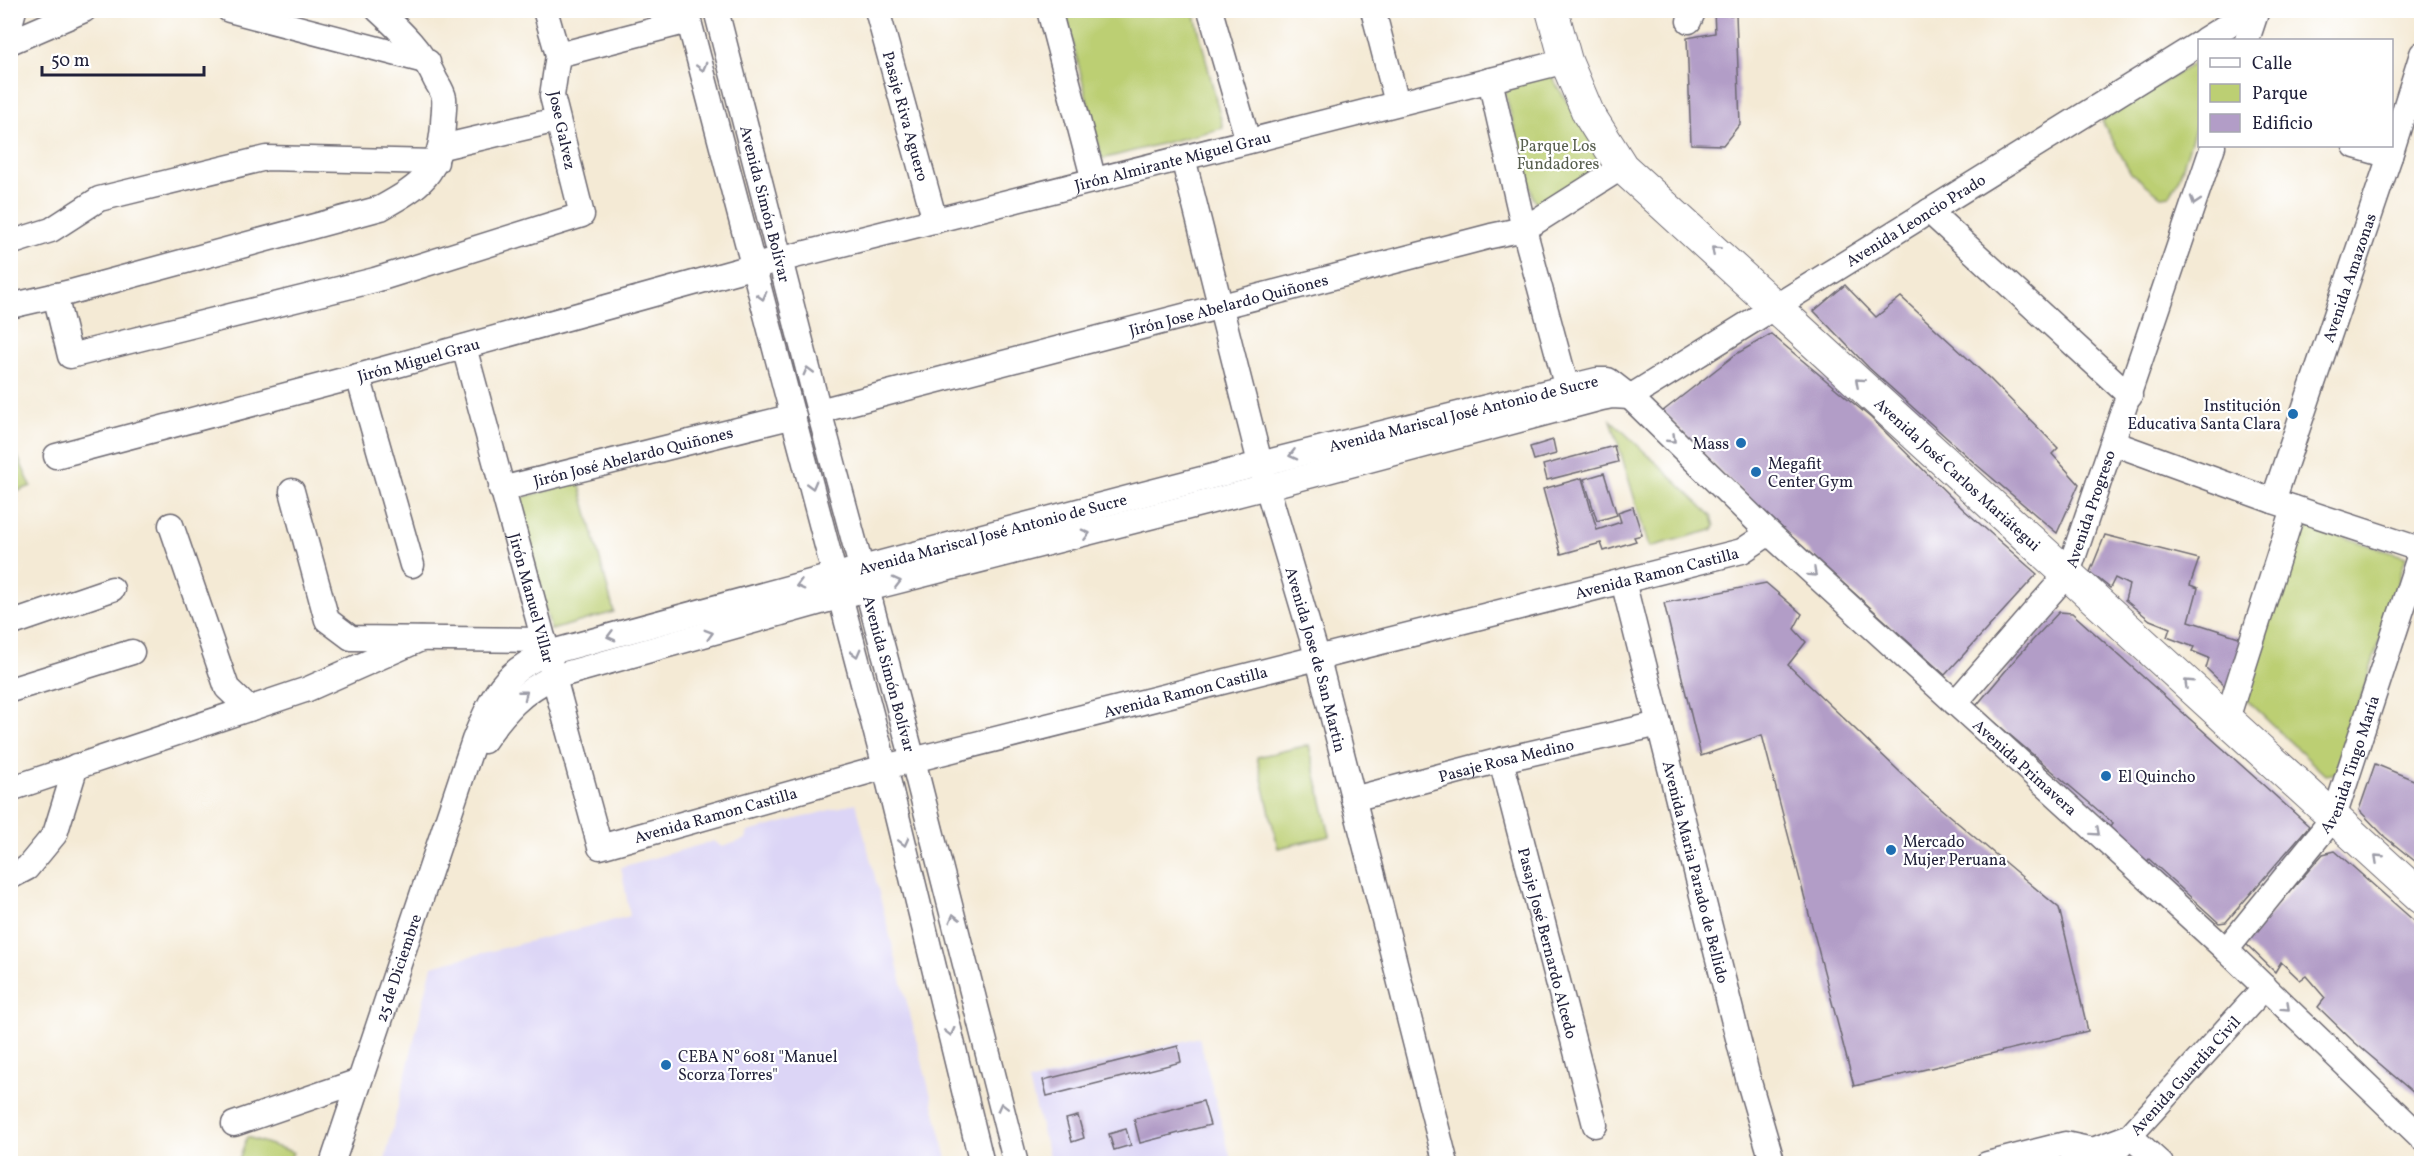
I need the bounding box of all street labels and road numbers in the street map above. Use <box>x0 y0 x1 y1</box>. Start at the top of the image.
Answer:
street label: Pasaje Riva Aguero <box>876 49 933 184</box>
street label: Jose Galvez <box>542 89 580 172</box>
street label: Avenida Simón Bolívar <box>733 124 794 285</box>
street label: Jirón Almirante Miguel Grau <box>1073 127 1273 198</box>
street label: Avenida Leoncio Prado <box>1842 170 1991 273</box>
street label: Avenida Amazonas <box>2319 210 2383 346</box>
street label: Jirón Jose Abelardo Quiñones <box>1127 270 1331 343</box>
street label: Jirón Miguel Grau <box>355 334 483 389</box>
street label: Avenida Mariscal José Antonio de Sucre <box>1327 371 1601 459</box>
street label: Avenida José Carlos Mariátegui <box>1869 394 2044 557</box>
street label: Jirón José Abelardo Quiñones <box>531 423 736 494</box>
street label: Avenida Progreso <box>2061 448 2122 571</box>
street label: Avenida Mariscal José Antonio de Sucre <box>856 490 1130 582</box>
street label: Jirón Manuel Villar <box>502 531 559 666</box>
street label: Avenida Ramon Castilla <box>1573 543 1742 606</box>
street label: Avenida Jose de San Martin <box>1278 565 1350 755</box>
street label: Avenida Simón Bolívar <box>856 594 919 755</box>
street label: Avenida Ramon Castilla <box>1102 662 1270 724</box>
street label: Avenida Tingo María <box>2316 693 2386 839</box>
street label: Avenida Primavera <box>1967 715 2081 822</box>
street label: Pasaje Rosa Medino <box>1436 735 1576 789</box>
street label: Avenida Maria Parado de Bellido <box>1656 759 1733 986</box>
street label: Avenida Ramon Castilla <box>632 783 800 850</box>
street label: Pasaje José Bernardo Alcedo <box>1511 846 1581 1041</box>
street label: 25 de Diciembre <box>371 911 428 1025</box>
street label: Avenida Guardia Civil <box>2126 1012 2247 1141</box>

